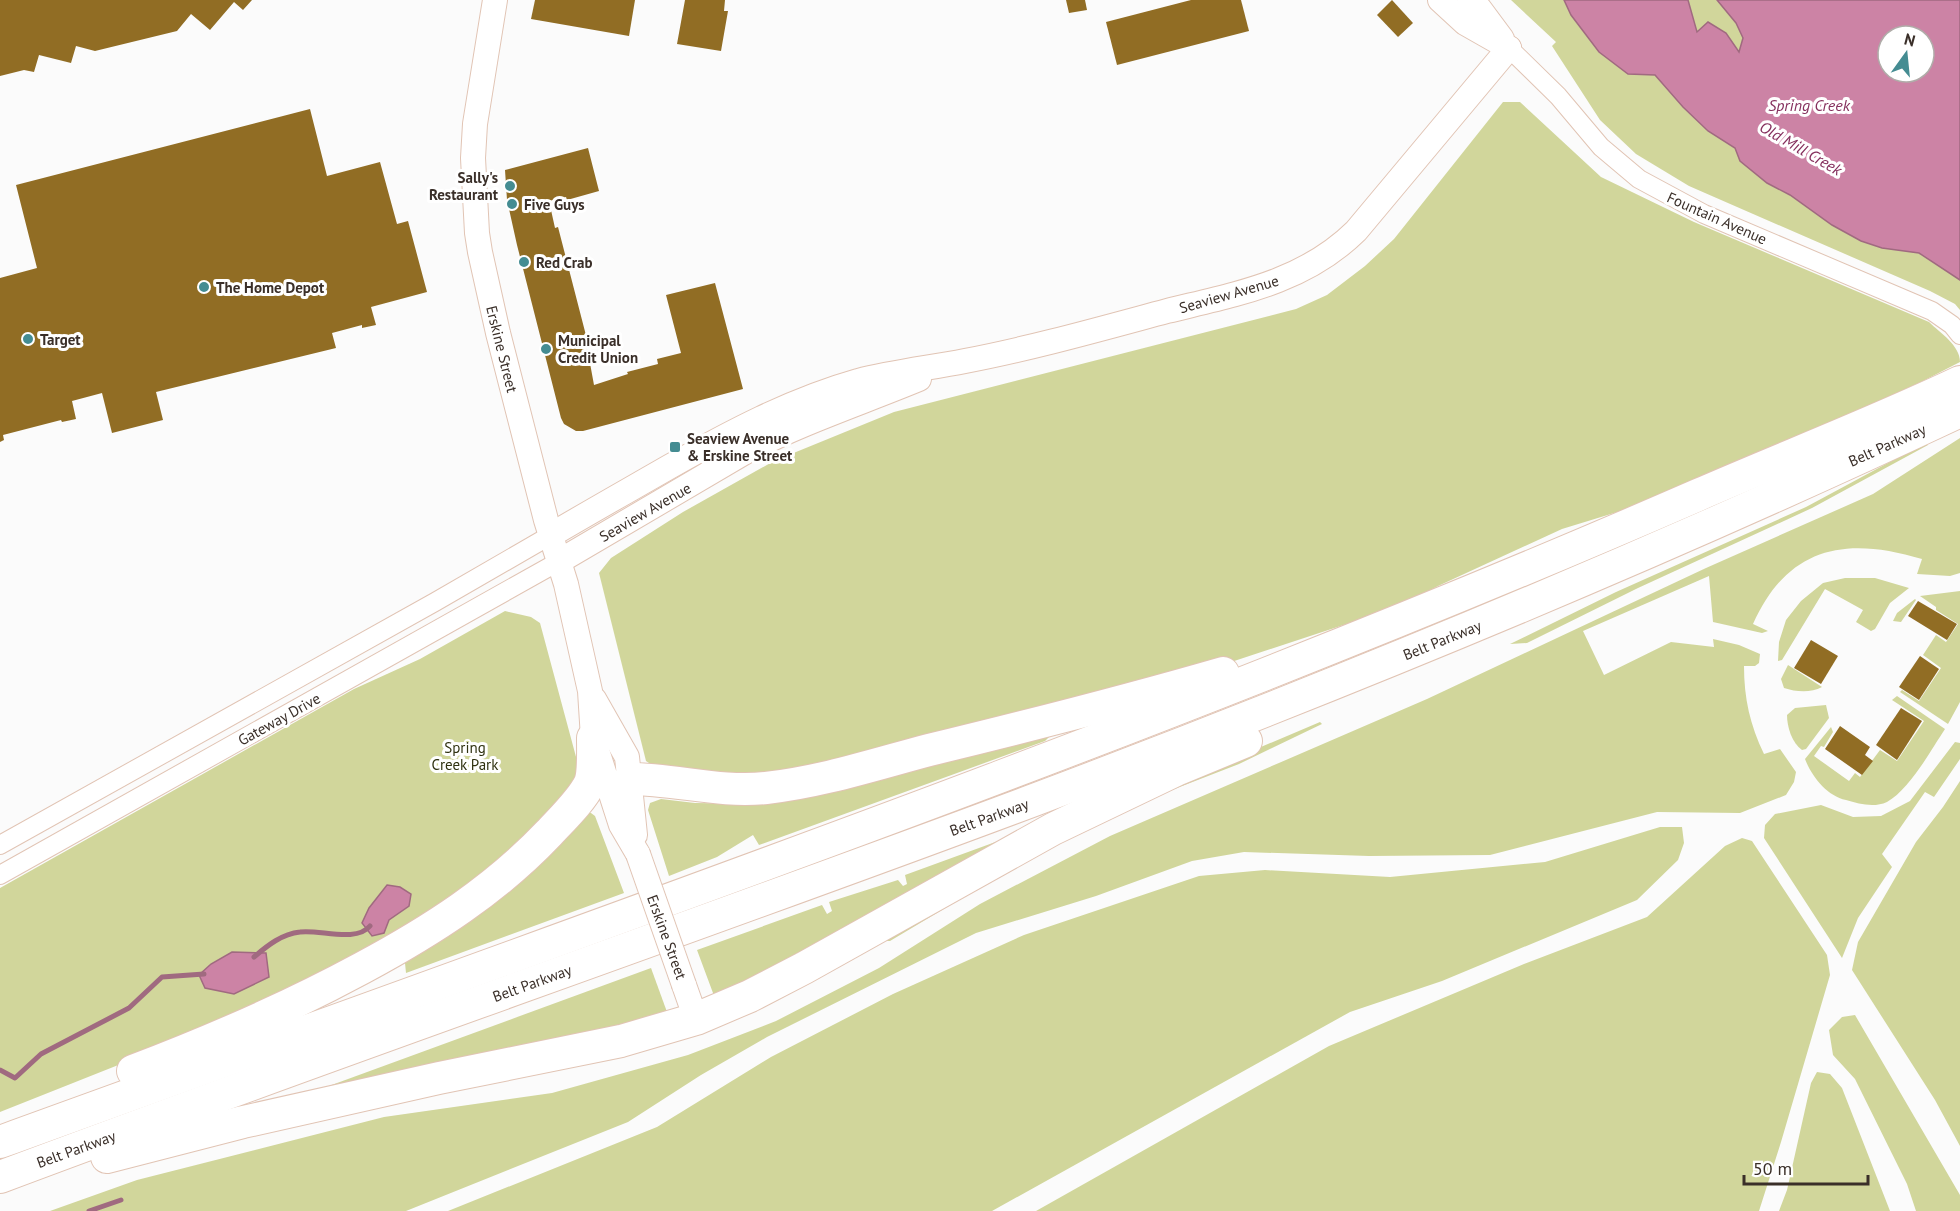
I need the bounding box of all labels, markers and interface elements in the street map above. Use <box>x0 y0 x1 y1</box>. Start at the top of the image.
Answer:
north arrow <box>1876 24 1936 84</box>
text: N <box>1902 28 1918 51</box>
water label: Spring Creek <box>1768 95 1851 115</box>
water label: Old Mill Creek <box>1756 116 1846 180</box>
place label: Sally's Restaurant <box>429 168 499 204</box>
marker: Sally's Restaurant <box>503 179 517 193</box>
street label: Fountain Avenue <box>1664 188 1770 248</box>
place label: Five Guys <box>524 195 585 214</box>
marker: Five Guys <box>505 197 519 211</box>
place label: Red Crab <box>536 253 593 272</box>
marker: Red Crab <box>517 255 531 269</box>
street label: Seaview Avenue <box>1177 271 1281 317</box>
place label: The Home Depot <box>216 278 325 297</box>
marker: The Home Depot <box>197 280 211 294</box>
street label: Erskine Street <box>482 304 522 394</box>
place label: Target <box>40 330 81 349</box>
place label: Municipal Credit Union <box>558 331 638 367</box>
marker: Target <box>21 332 35 346</box>
marker: Municipal Credit Union <box>539 342 553 356</box>
street label: Belt Parkway <box>1845 419 1929 471</box>
place label: Seaview Avenue & Erskine Street <box>687 429 793 465</box>
marker: Seaview Avenue & Erskine Street <box>668 440 682 454</box>
street label: Seaview Avenue <box>596 478 694 546</box>
street label: Belt Parkway <box>1400 616 1484 664</box>
street label: Gateway Drive <box>234 689 324 749</box>
park label: Spring Creek Park <box>432 738 499 774</box>
street label: Belt Parkway <box>947 794 1031 840</box>
street label: Erskine Street <box>643 892 691 982</box>
street label: Belt Parkway <box>490 960 574 1006</box>
street label: Belt Parkway <box>34 1126 118 1172</box>
scale bar <box>1744 1148 1868 1186</box>
text: 50 m <box>1753 1157 1792 1180</box>

